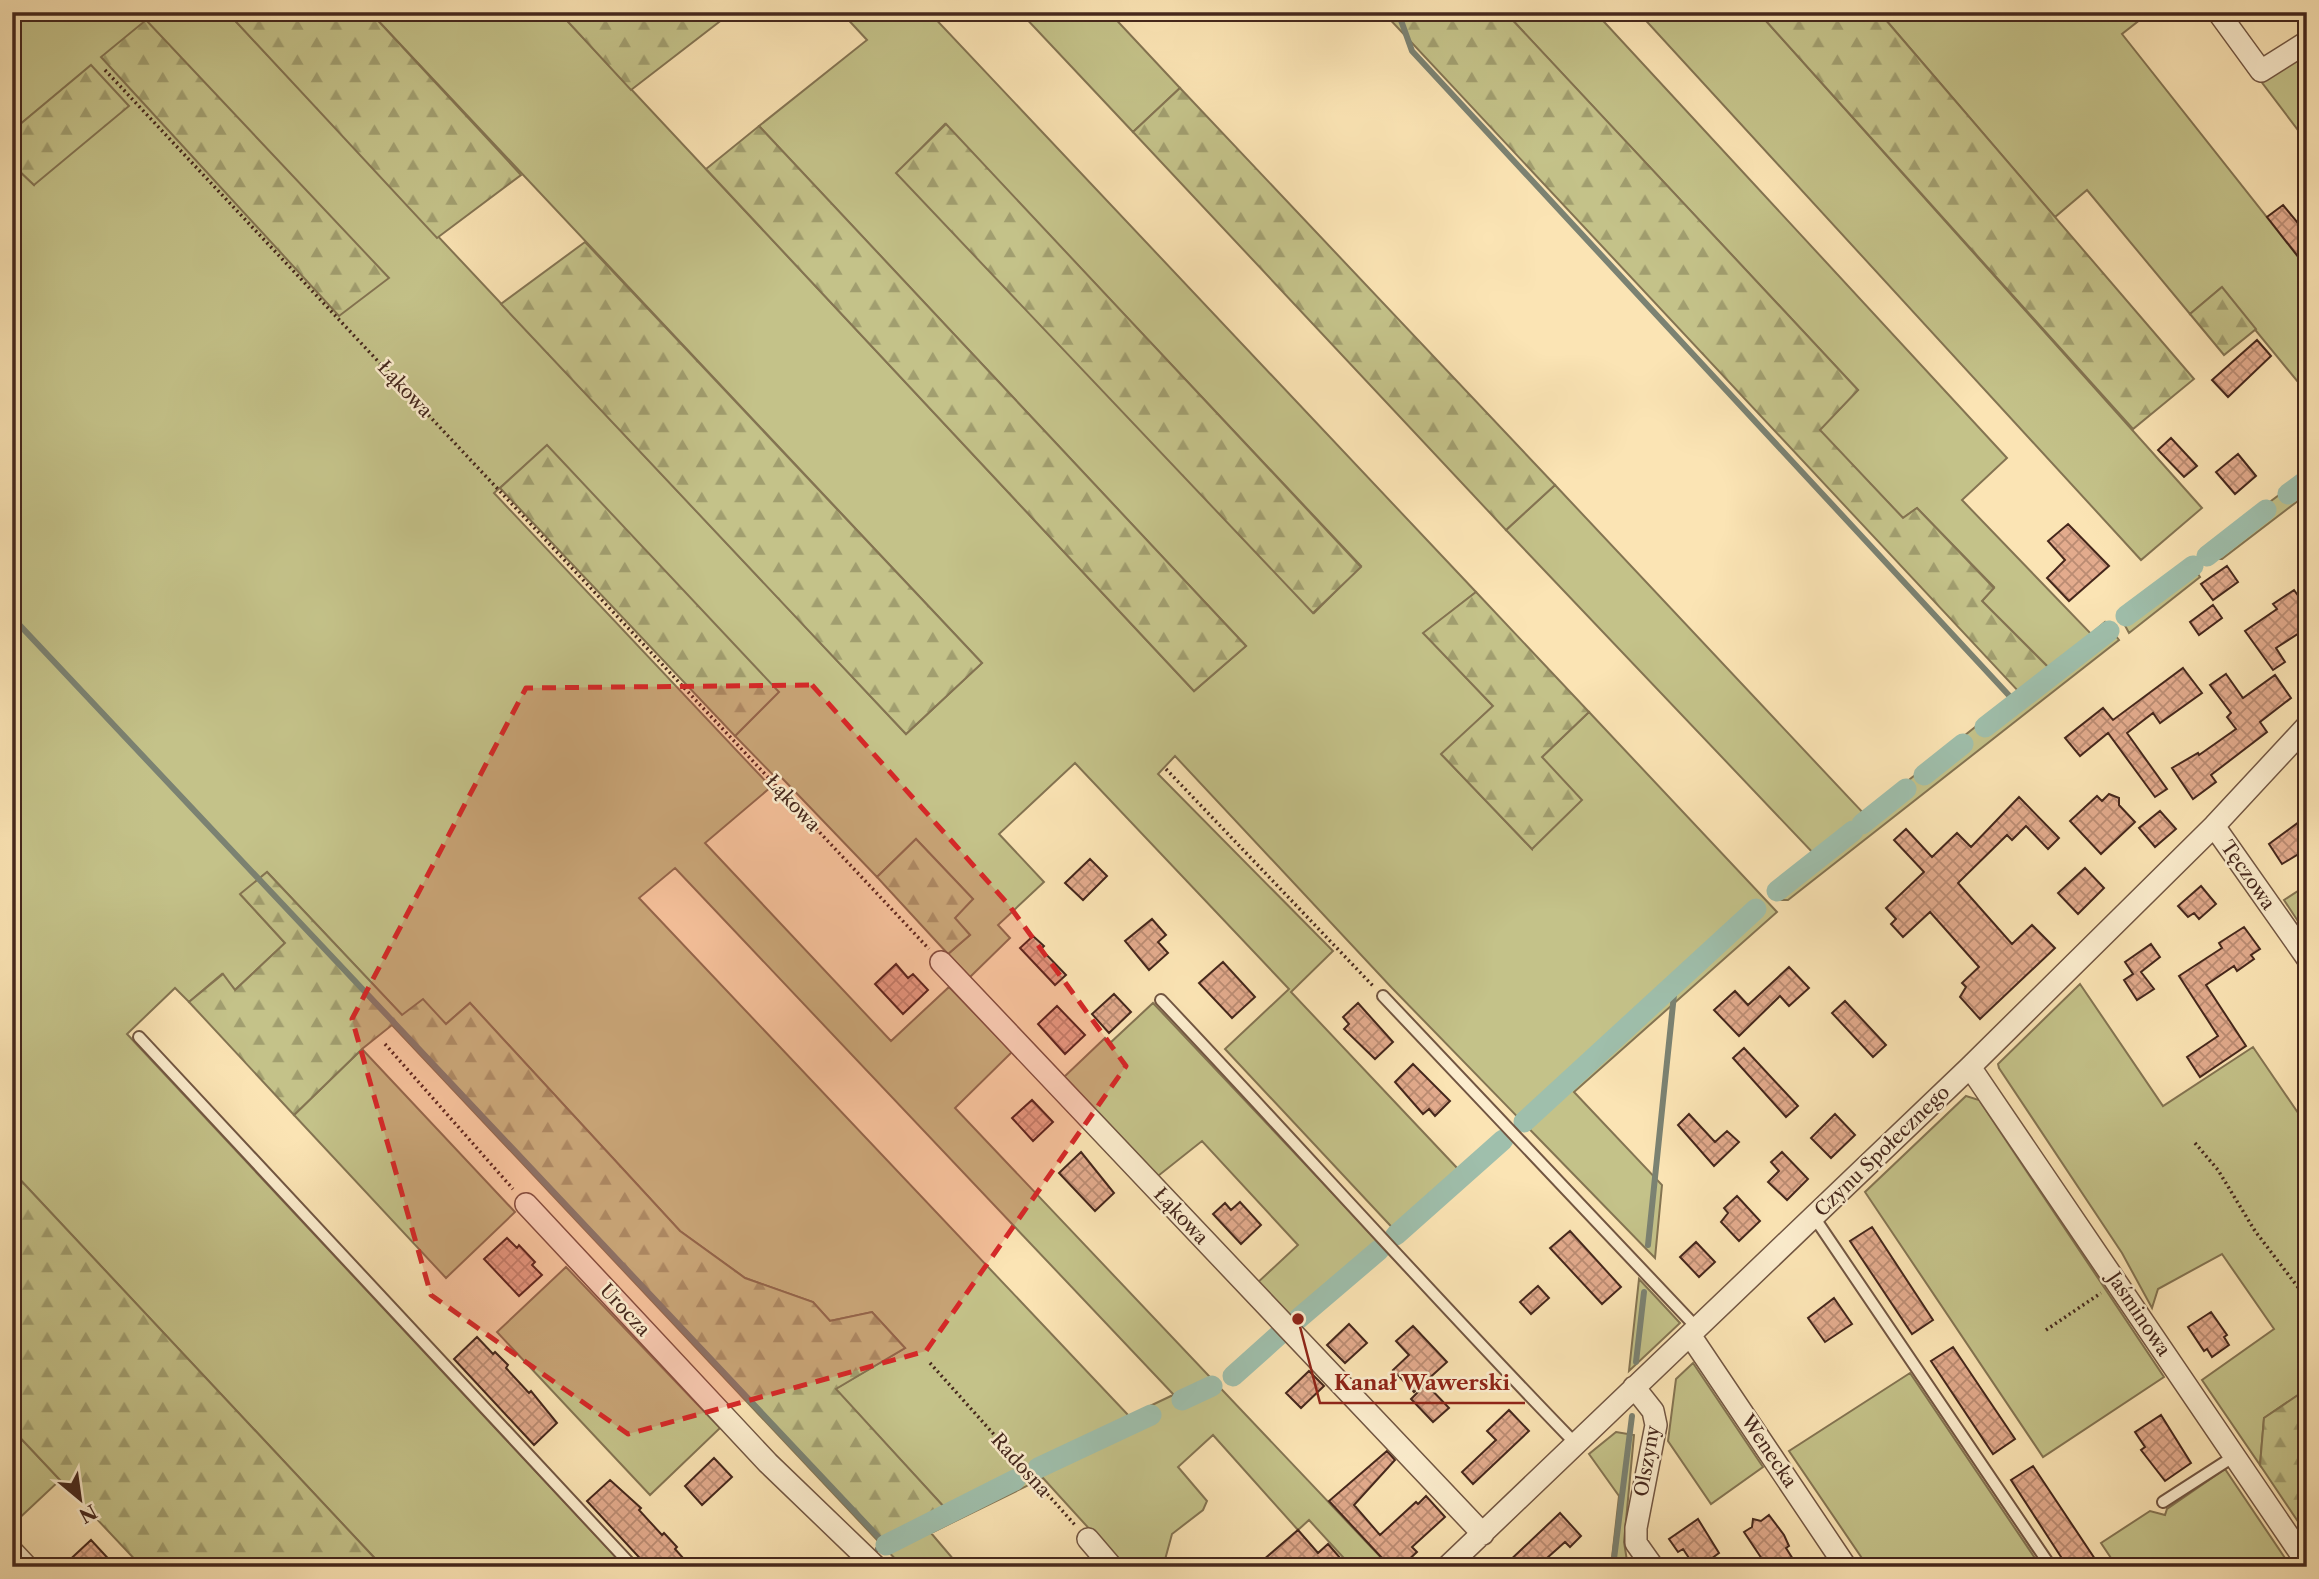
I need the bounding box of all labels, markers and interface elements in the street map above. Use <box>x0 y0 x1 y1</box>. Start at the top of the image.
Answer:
street label: Łąkowa <box>373 356 437 422</box>
street label: Łąkowa <box>761 770 825 836</box>
street label: Tęczowa <box>2216 836 2280 914</box>
street label: Czynu Społecznego <box>1810 1081 1954 1221</box>
street label: Łąkowa <box>1149 1183 1213 1249</box>
street label: Jaśminowa <box>2101 1265 2176 1360</box>
street label: Urocza <box>595 1279 655 1341</box>
callout: Kanał Wawerski <box>1320 1361 1525 1403</box>
text: Kanał Wawerski <box>1334 1370 1510 1395</box>
street label: Wenecka <box>1736 1409 1802 1492</box>
street label: Olszyny <box>1629 1423 1665 1498</box>
street label: Radosna <box>987 1429 1055 1501</box>
north arrow <box>46 1464 116 1534</box>
text: N <box>75 1499 101 1527</box>

